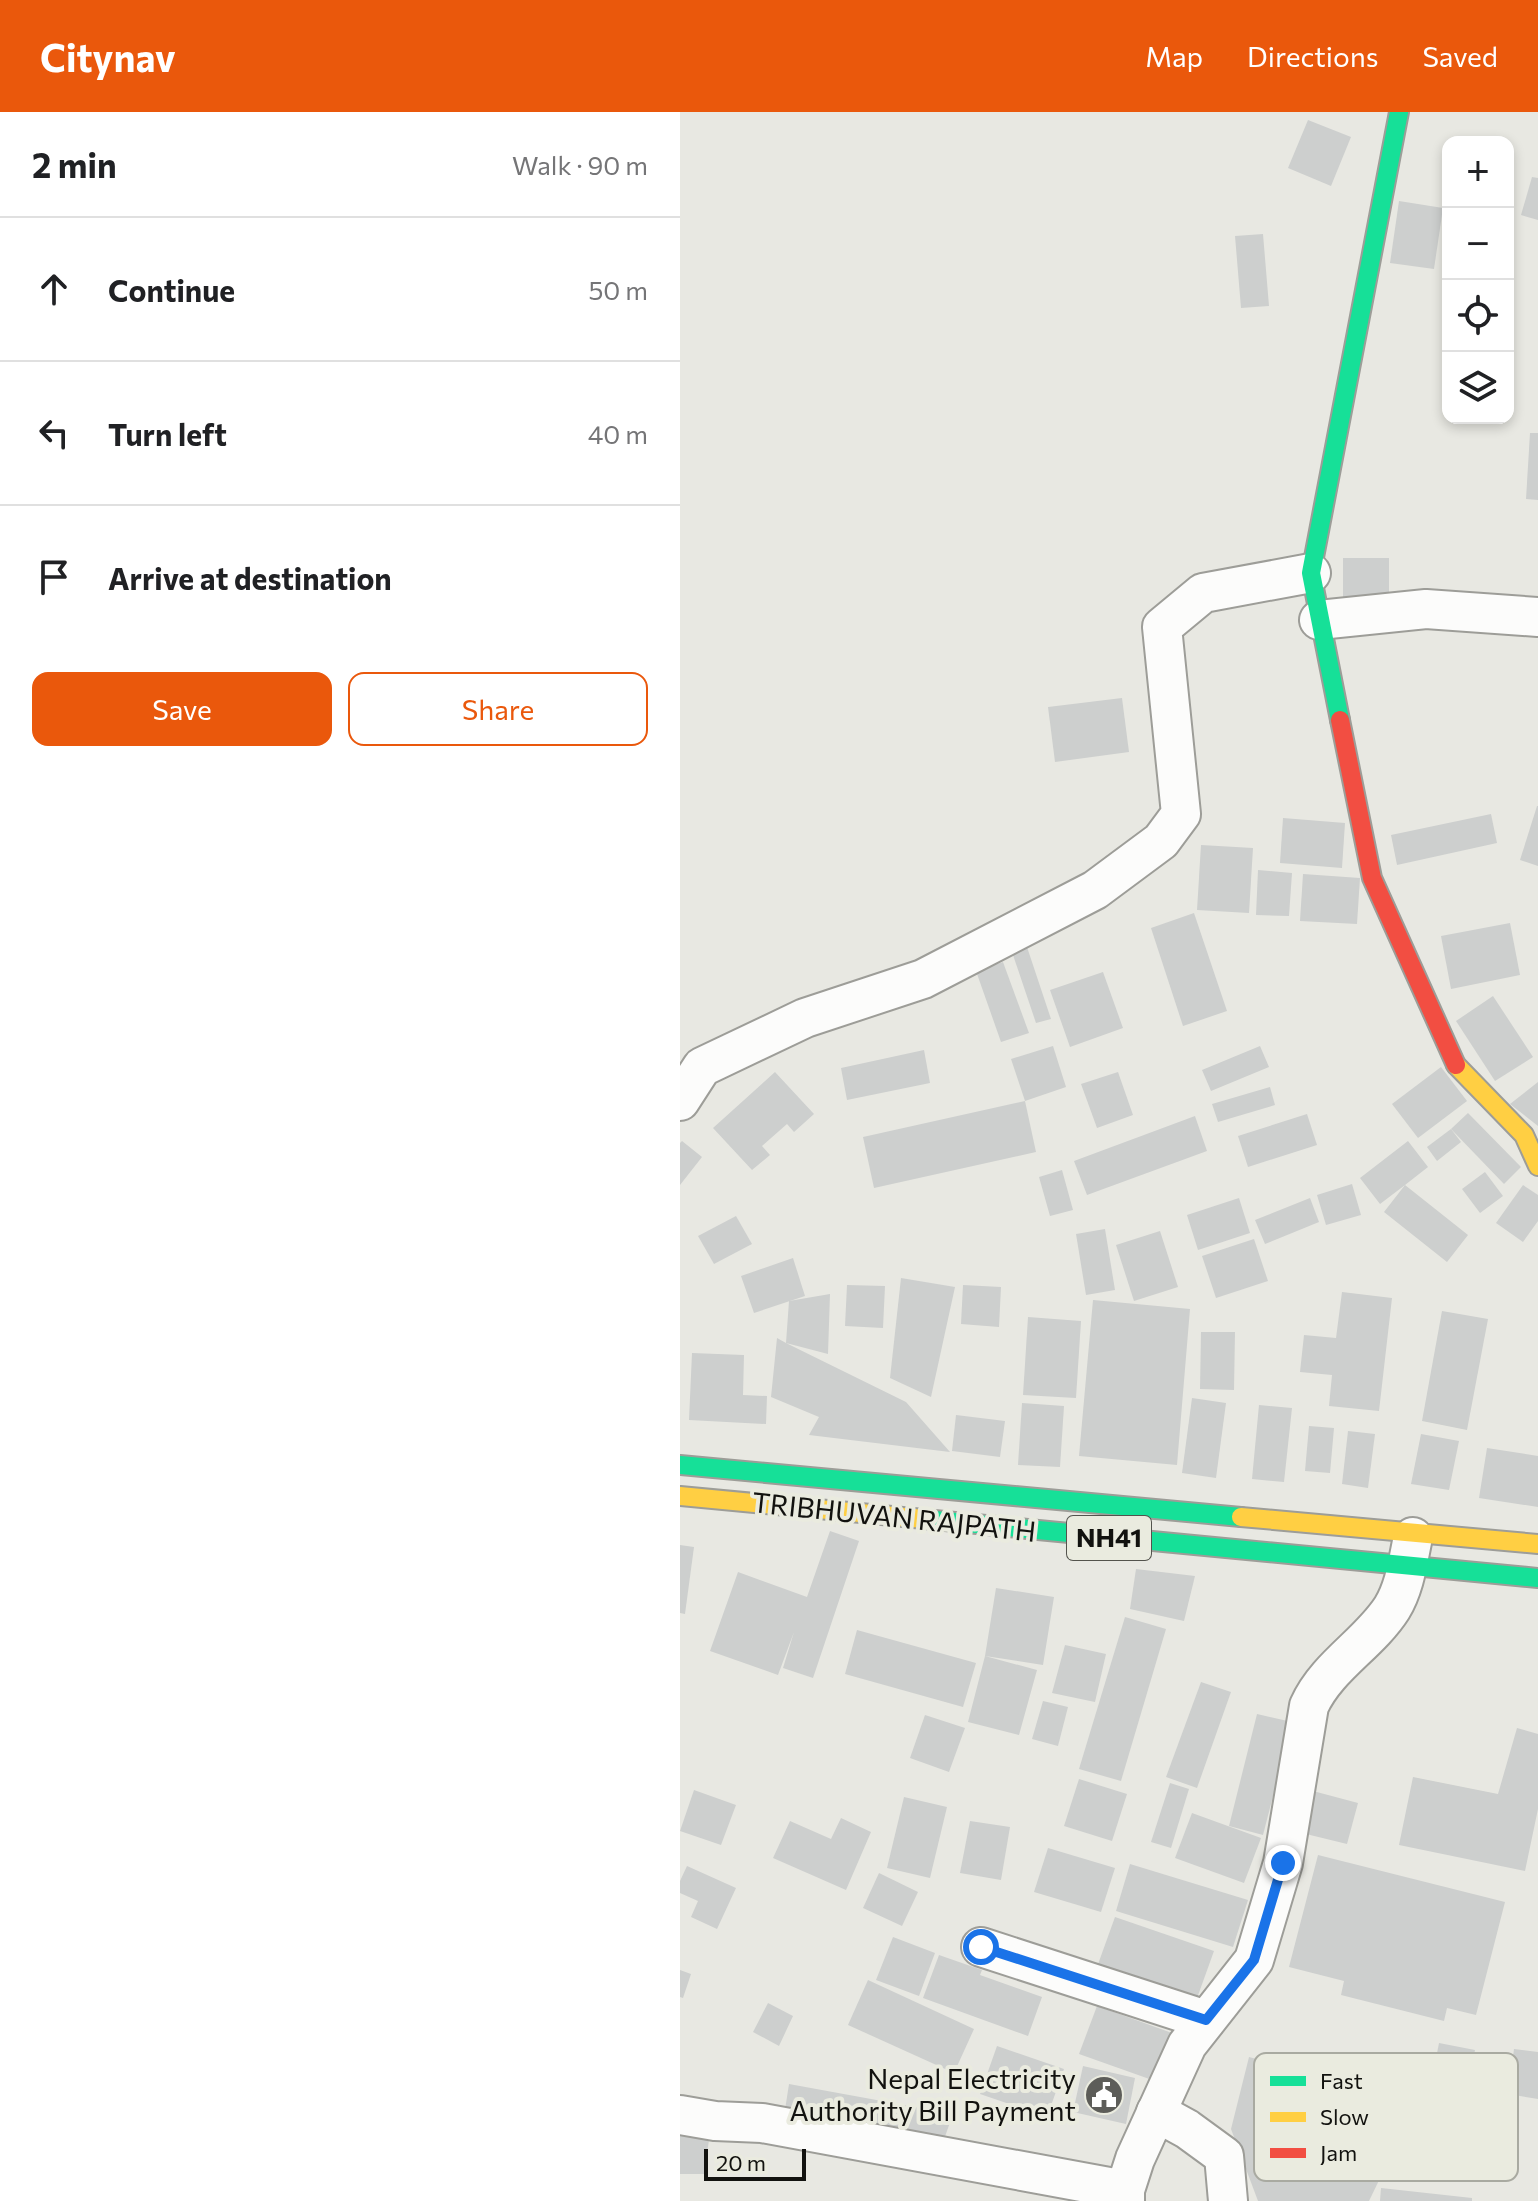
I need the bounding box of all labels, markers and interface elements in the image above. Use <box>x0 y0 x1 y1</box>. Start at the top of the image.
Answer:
text: Citynav <box>40 33 176 80</box>
text: Map <box>1145 39 1203 73</box>
text: Directions <box>1247 39 1378 73</box>
text: Saved <box>1422 39 1498 73</box>
map controls <box>1442 136 1514 424</box>
button: + <box>1442 136 1514 208</box>
text: 2 min <box>32 143 117 185</box>
text: Walk · 90 m <box>512 149 648 180</box>
button: − <box>1442 208 1514 280</box>
icon: ahead <box>32 267 76 311</box>
text: Continue <box>108 271 235 308</box>
text: 50 m <box>588 274 648 305</box>
button: locate <box>1442 280 1514 352</box>
button: layers <box>1442 352 1514 424</box>
icon: left <box>32 411 76 455</box>
text: Turn left <box>108 415 227 452</box>
text: 40 m <box>588 418 648 449</box>
icon: arrive <box>32 555 76 599</box>
text: Arrive at destination <box>108 559 392 596</box>
button: Save <box>32 672 332 746</box>
button: Share <box>348 672 648 746</box>
street label: TRIBHUVAN RAJPATH <box>751 1484 1038 1548</box>
road number: NH41 <box>1067 1516 1151 1560</box>
route end <box>1265 1845 1301 1881</box>
route start <box>963 1929 999 1965</box>
legend <box>1254 2053 1518 2181</box>
place label: Nepal Electricity Authority Bill Payment <box>789 2061 1076 2127</box>
text: Fast <box>1320 2067 1363 2094</box>
public building icon: Nepal Electricity Authority Bill Payment <box>1083 2074 1125 2116</box>
text: Slow <box>1320 2103 1369 2130</box>
text: Jam <box>1320 2139 1357 2166</box>
scale bar <box>704 2145 806 2181</box>
text: 20 m <box>716 2149 766 2176</box>

